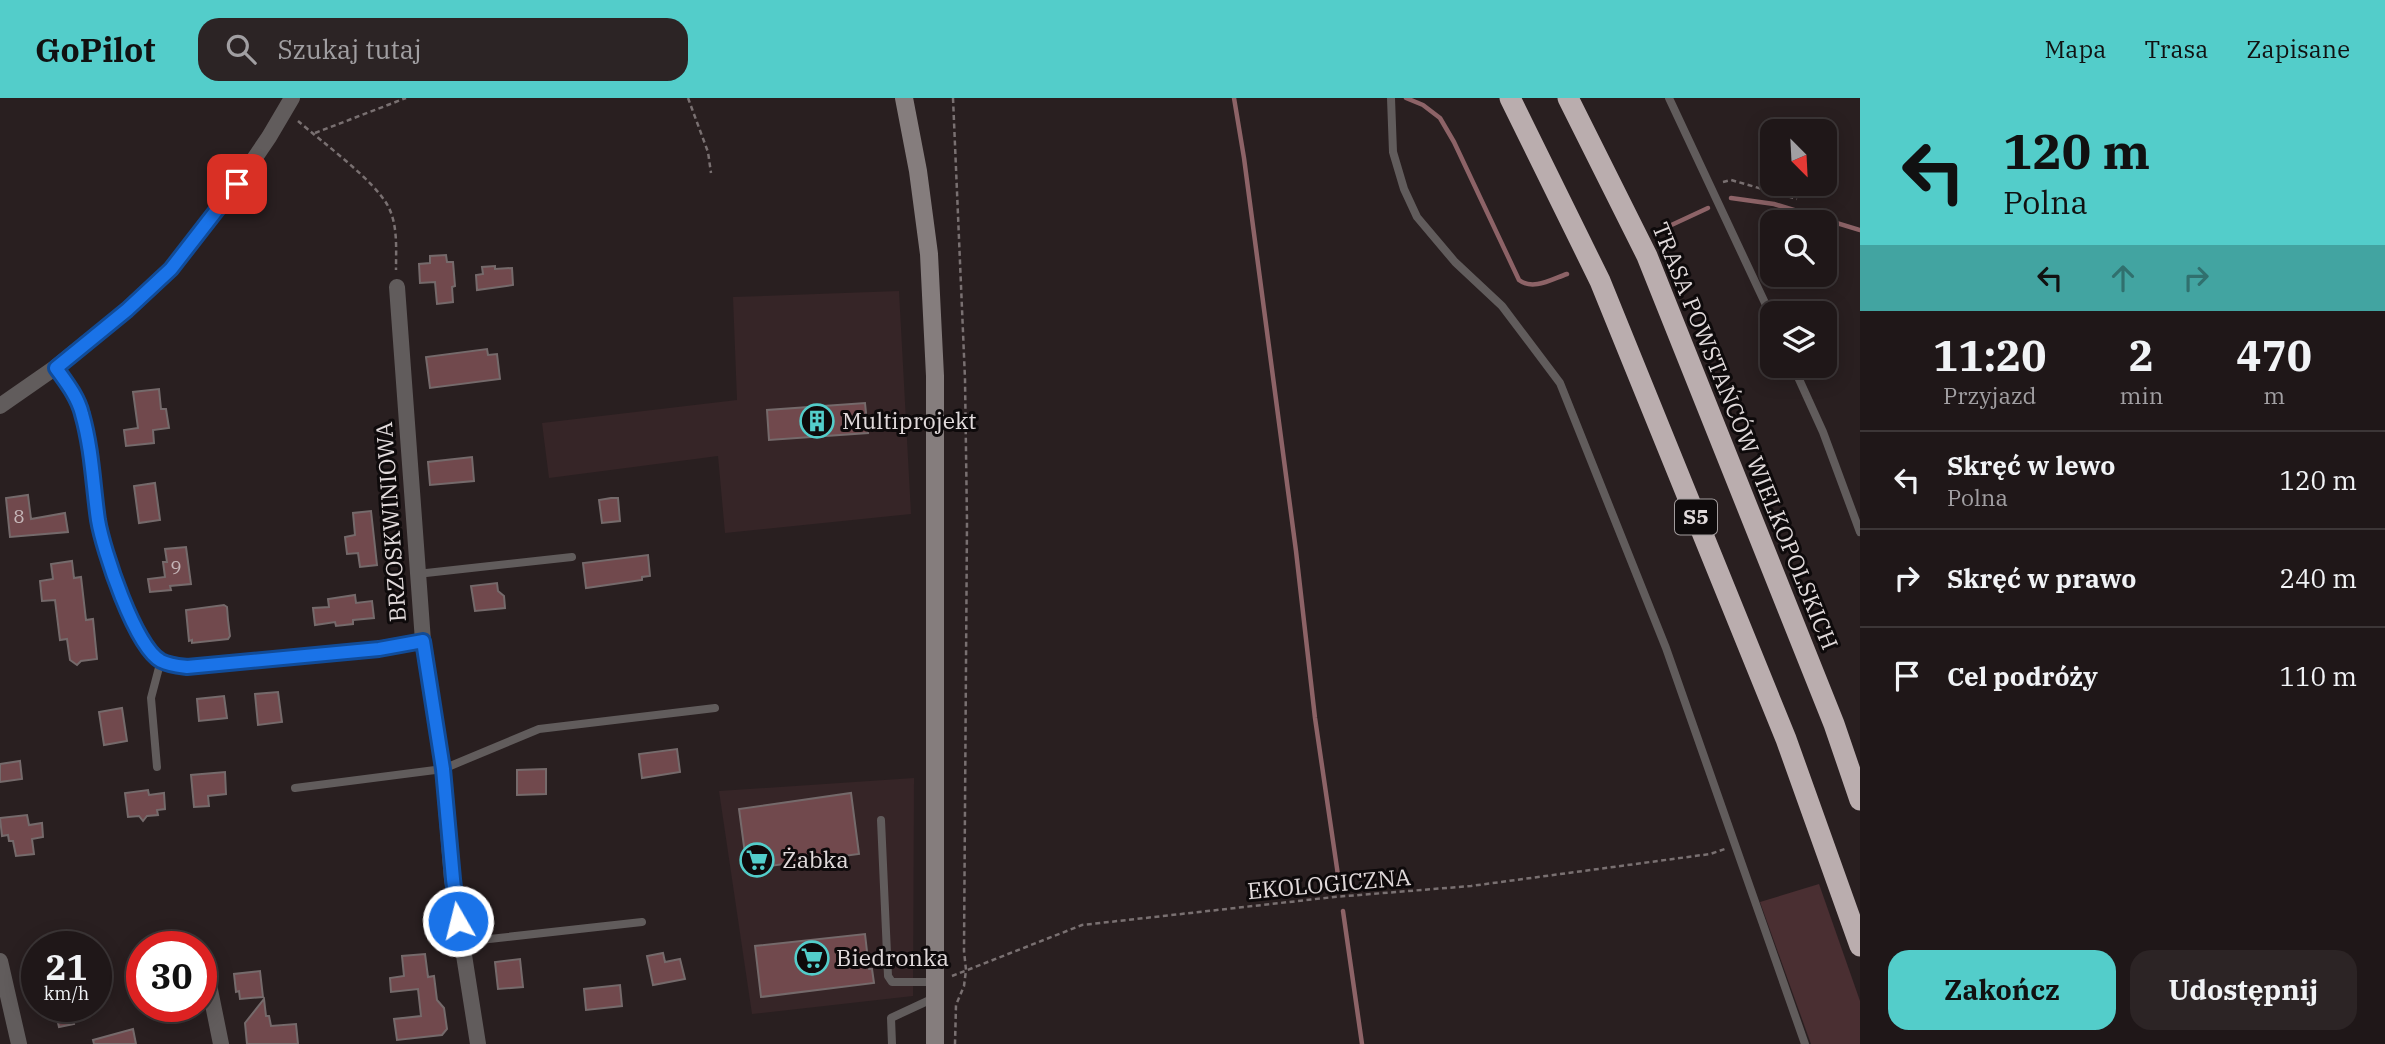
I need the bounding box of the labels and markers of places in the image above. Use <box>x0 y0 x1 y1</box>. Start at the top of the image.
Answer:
pin <box>207 154 267 214</box>
building icon: Multiprojekt <box>798 402 836 440</box>
place label: Multiprojekt <box>842 405 976 435</box>
supermarket icon: Żabka <box>738 841 776 879</box>
place label: Żabka <box>782 844 849 874</box>
supermarket icon: Biedronka <box>793 939 831 977</box>
place label: Biedronka <box>836 942 949 972</box>

